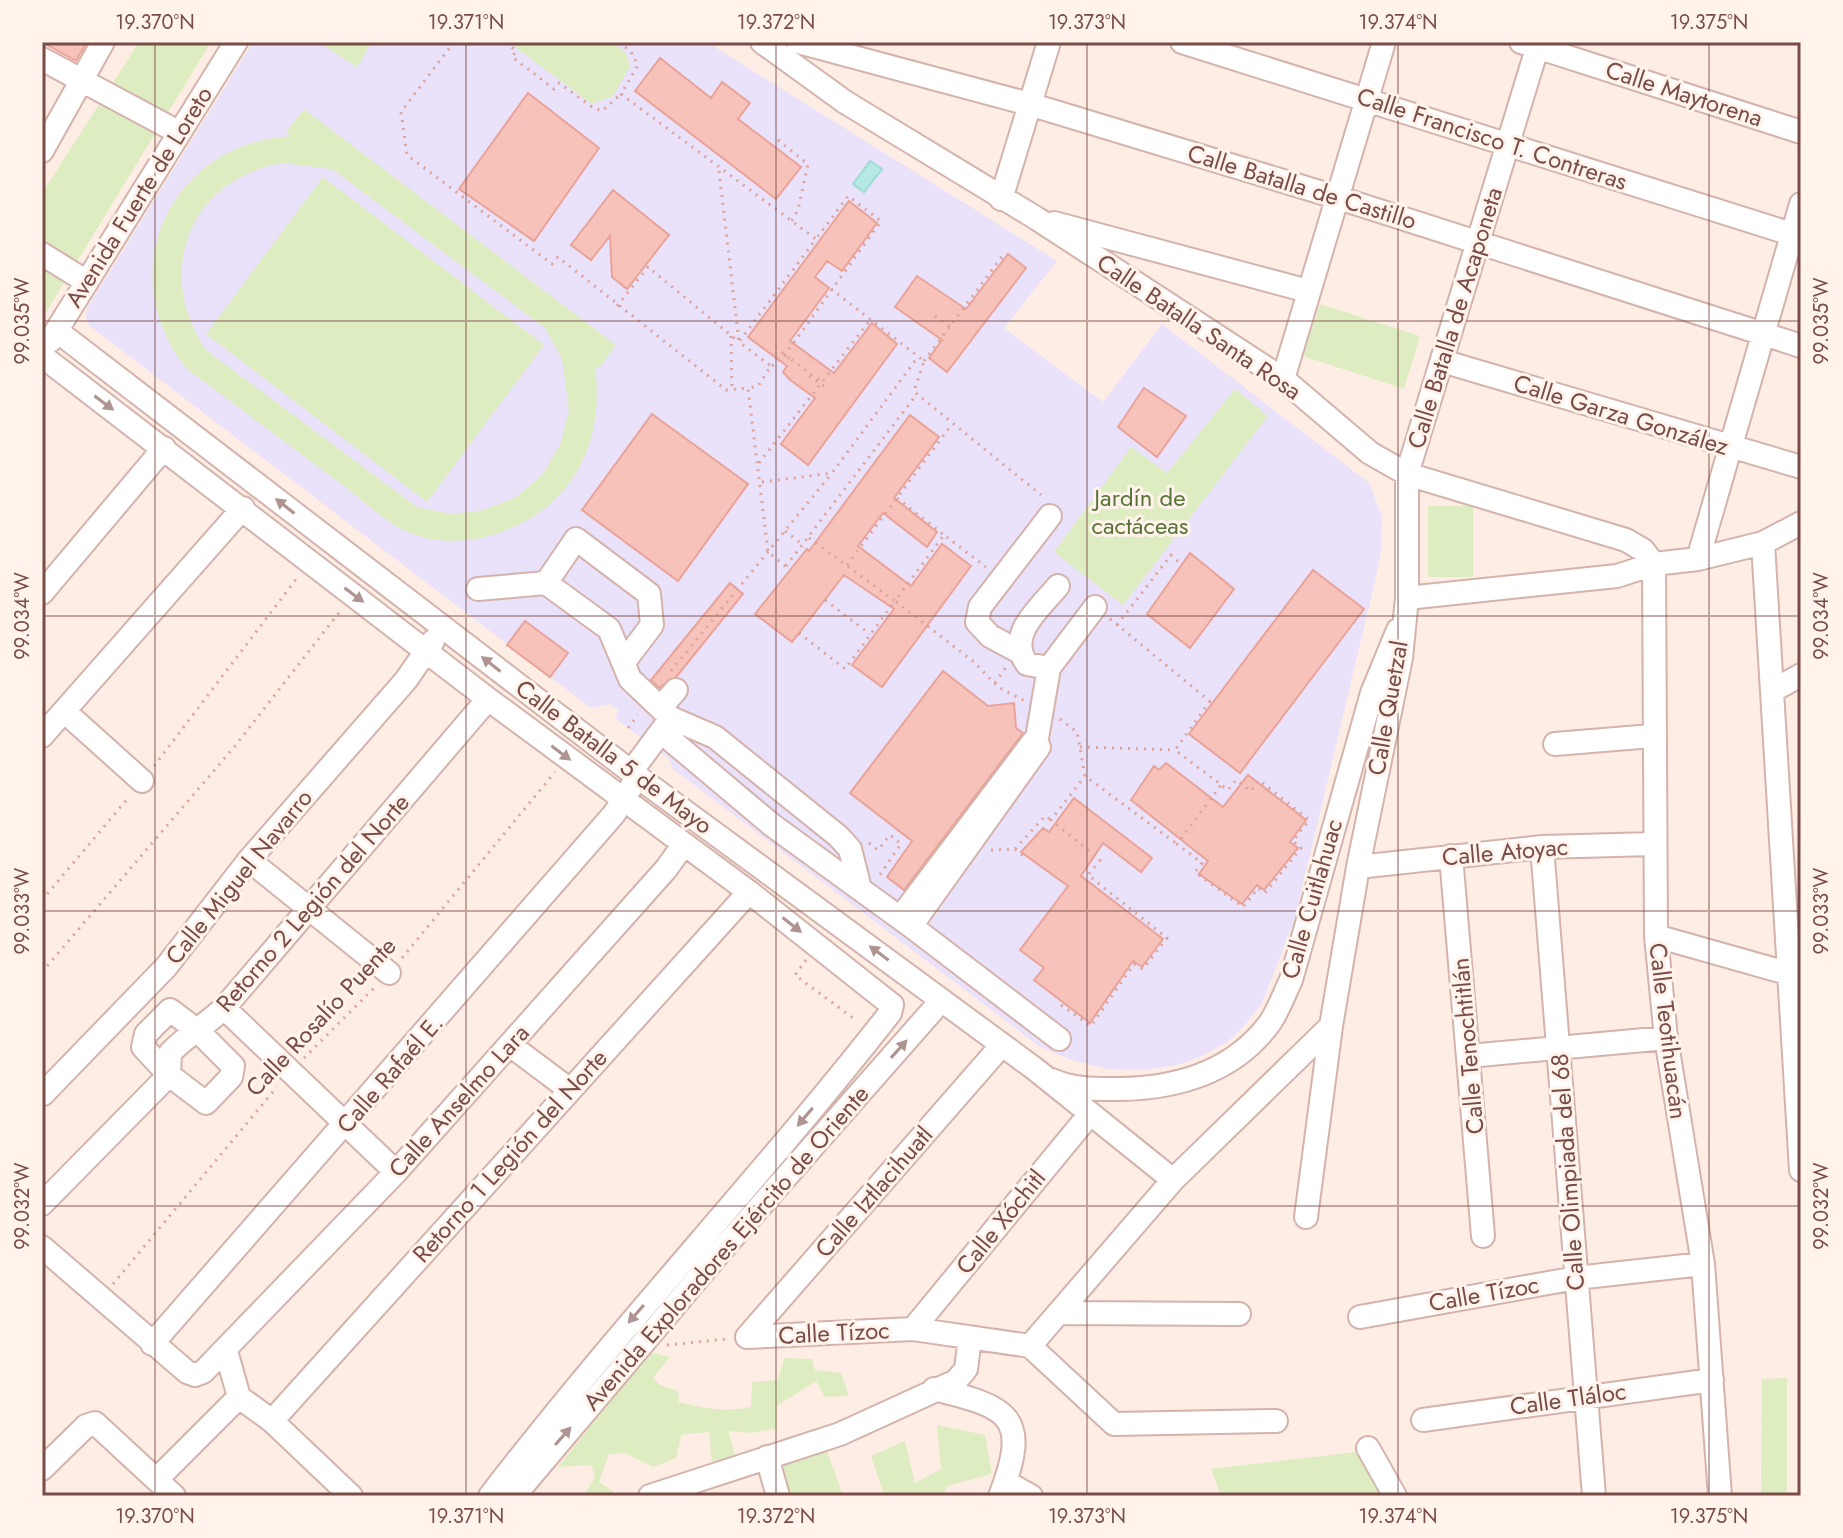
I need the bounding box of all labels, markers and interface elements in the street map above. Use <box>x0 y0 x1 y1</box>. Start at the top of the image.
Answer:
text: 19.370°N <box>115 8 195 37</box>
text: 19.371°N <box>428 8 504 37</box>
text: 19.372°N <box>737 8 815 37</box>
text: 19.373°N <box>1048 8 1126 37</box>
text: 19.374°N <box>1359 8 1437 37</box>
text: 19.375°N <box>1670 8 1748 37</box>
street label: Calle Maytorena <box>1601 52 1767 135</box>
street label: Calle Francisco T. Contreras <box>1352 78 1632 199</box>
street label: Avenida Fuerte de Loreto <box>56 79 221 314</box>
street label: Calle Batalla de Castillo <box>1183 135 1421 238</box>
street label: Calle Batalla de Acaponeta <box>1398 183 1511 453</box>
street label: Calle Batalla Santa Rosa <box>1090 245 1309 408</box>
text: 99.035°W <box>8 277 37 365</box>
text: 99.035°W <box>1807 277 1836 365</box>
street label: Calle Garza González <box>1509 365 1733 464</box>
one-way arrow <box>93 395 115 411</box>
park label: Jardín de cactáceas <box>1091 480 1188 543</box>
one-way arrow <box>275 499 295 515</box>
text: 99.034°W <box>8 572 37 660</box>
text: 99.034°W <box>1807 572 1836 660</box>
one-way arrow <box>344 587 365 603</box>
street label: Calle Quetzal <box>1358 638 1417 778</box>
one-way arrow <box>481 657 501 673</box>
street label: Calle Batalla 5 de Mayo <box>508 671 720 842</box>
one-way arrow <box>551 744 572 760</box>
street label: Calle Miguel Navarro <box>157 781 320 972</box>
street label: Retorno 2 Legión del Norte <box>208 786 418 1020</box>
street label: Calle Cuitlahuac <box>1272 815 1351 983</box>
street label: Calle Atoyac <box>1440 829 1569 874</box>
text: 99.033°W <box>8 867 37 954</box>
text: 99.033°W <box>1807 867 1836 954</box>
one-way arrow <box>782 916 802 932</box>
street label: Calle Rosalío Puente <box>237 929 404 1104</box>
street label: Calle Teotihuacán <box>1640 941 1697 1121</box>
one-way arrow <box>869 946 890 962</box>
street label: Calle Tenochtitlán <box>1442 956 1493 1136</box>
street label: Calle Rafaél E. <box>328 1007 451 1141</box>
street label: Calle Anselmo Lara <box>380 1016 537 1185</box>
one-way arrow <box>890 1040 907 1060</box>
street label: Retorno 1 Legión del Norte <box>404 1041 615 1270</box>
street label: Calle Olimpiada del 68 <box>1542 1052 1593 1292</box>
street label: Avenida Exploradores Ejército de Oriente <box>574 1077 877 1418</box>
one-way arrow <box>797 1107 814 1127</box>
street label: Calle Iztlacihuatl <box>807 1118 941 1265</box>
text: 99.032°W <box>8 1162 37 1250</box>
street label: Calle Xóchitl <box>947 1162 1054 1282</box>
text: 99.032°W <box>1807 1162 1836 1250</box>
street label: Calle Tízoc <box>1426 1267 1542 1320</box>
one-way arrow <box>627 1305 645 1324</box>
street label: Calle Tízoc <box>778 1312 890 1353</box>
street label: Calle Tláloc <box>1508 1373 1628 1424</box>
one-way arrow <box>554 1426 572 1446</box>
text: 19.370°N <box>115 1502 195 1531</box>
text: 19.371°N <box>428 1502 504 1531</box>
text: 19.372°N <box>737 1502 815 1531</box>
text: 19.373°N <box>1048 1502 1126 1531</box>
text: 19.374°N <box>1359 1502 1437 1531</box>
text: 19.375°N <box>1670 1502 1748 1531</box>

